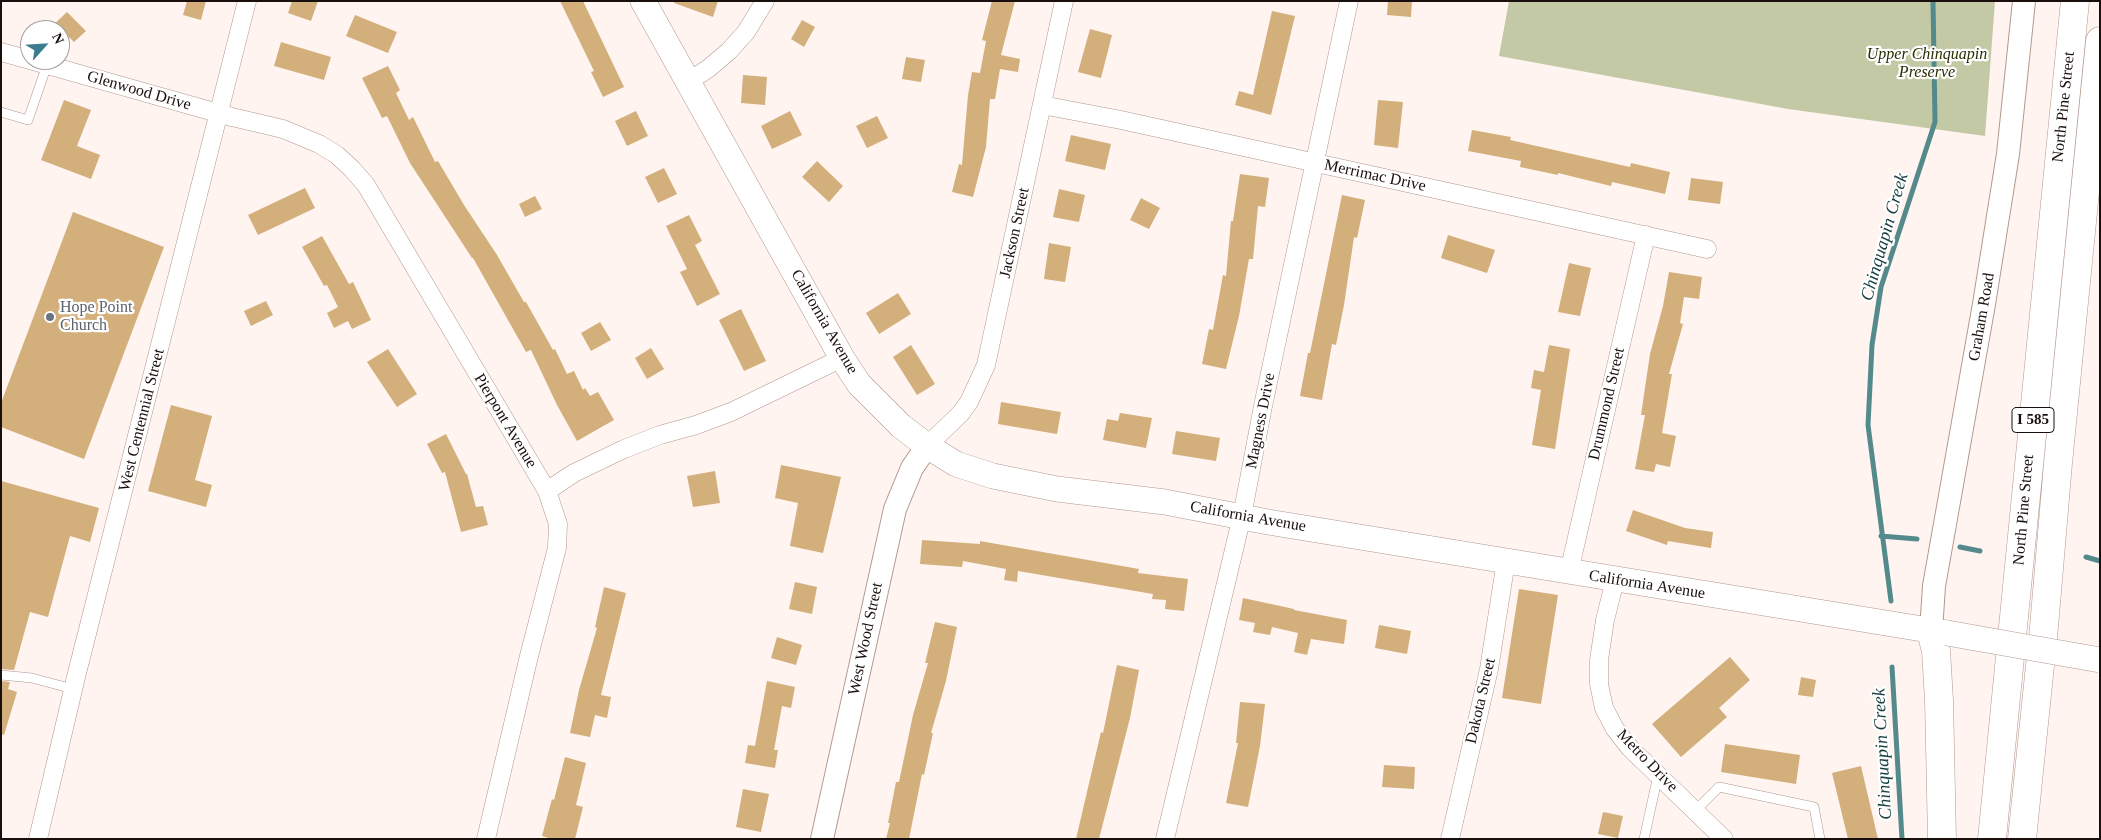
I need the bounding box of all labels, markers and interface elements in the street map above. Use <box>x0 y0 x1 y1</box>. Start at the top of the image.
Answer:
north arrow <box>20 20 70 70</box>
text: N <box>49 31 67 46</box>
park label: Upper Chinquapin Preserve <box>1867 45 1987 83</box>
street label: North Pine Street <box>2049 51 2079 163</box>
street label: Glenwood Drive <box>85 67 193 115</box>
street label: Merrimac Drive <box>1322 156 1428 196</box>
water label: Chinquapin Creek <box>1856 171 1914 303</box>
street label: Jackson Street <box>996 186 1034 280</box>
street label: California Avenue <box>786 266 862 378</box>
street label: Graham Road <box>1965 271 1999 363</box>
place label: Hope Point Church <box>60 298 132 336</box>
marker: Hope Point Church <box>44 311 56 323</box>
street label: Drummond Street <box>1585 346 1629 462</box>
street label: West Centennial Street <box>115 347 169 493</box>
street label: Pierpont Avenue <box>469 370 541 472</box>
street label: Magness Drive <box>1242 371 1280 471</box>
road number: I 585 <box>2012 408 2054 432</box>
street label: North Pine Street <box>2010 454 2038 566</box>
street label: California Avenue <box>1189 497 1307 537</box>
street label: California Avenue <box>1588 566 1706 604</box>
street label: West Wood Street <box>845 581 887 697</box>
street label: Dakota Street <box>1462 656 1500 746</box>
water label: Chinquapin Creek <box>1869 688 1897 820</box>
street label: Metro Drive <box>1612 726 1682 796</box>

